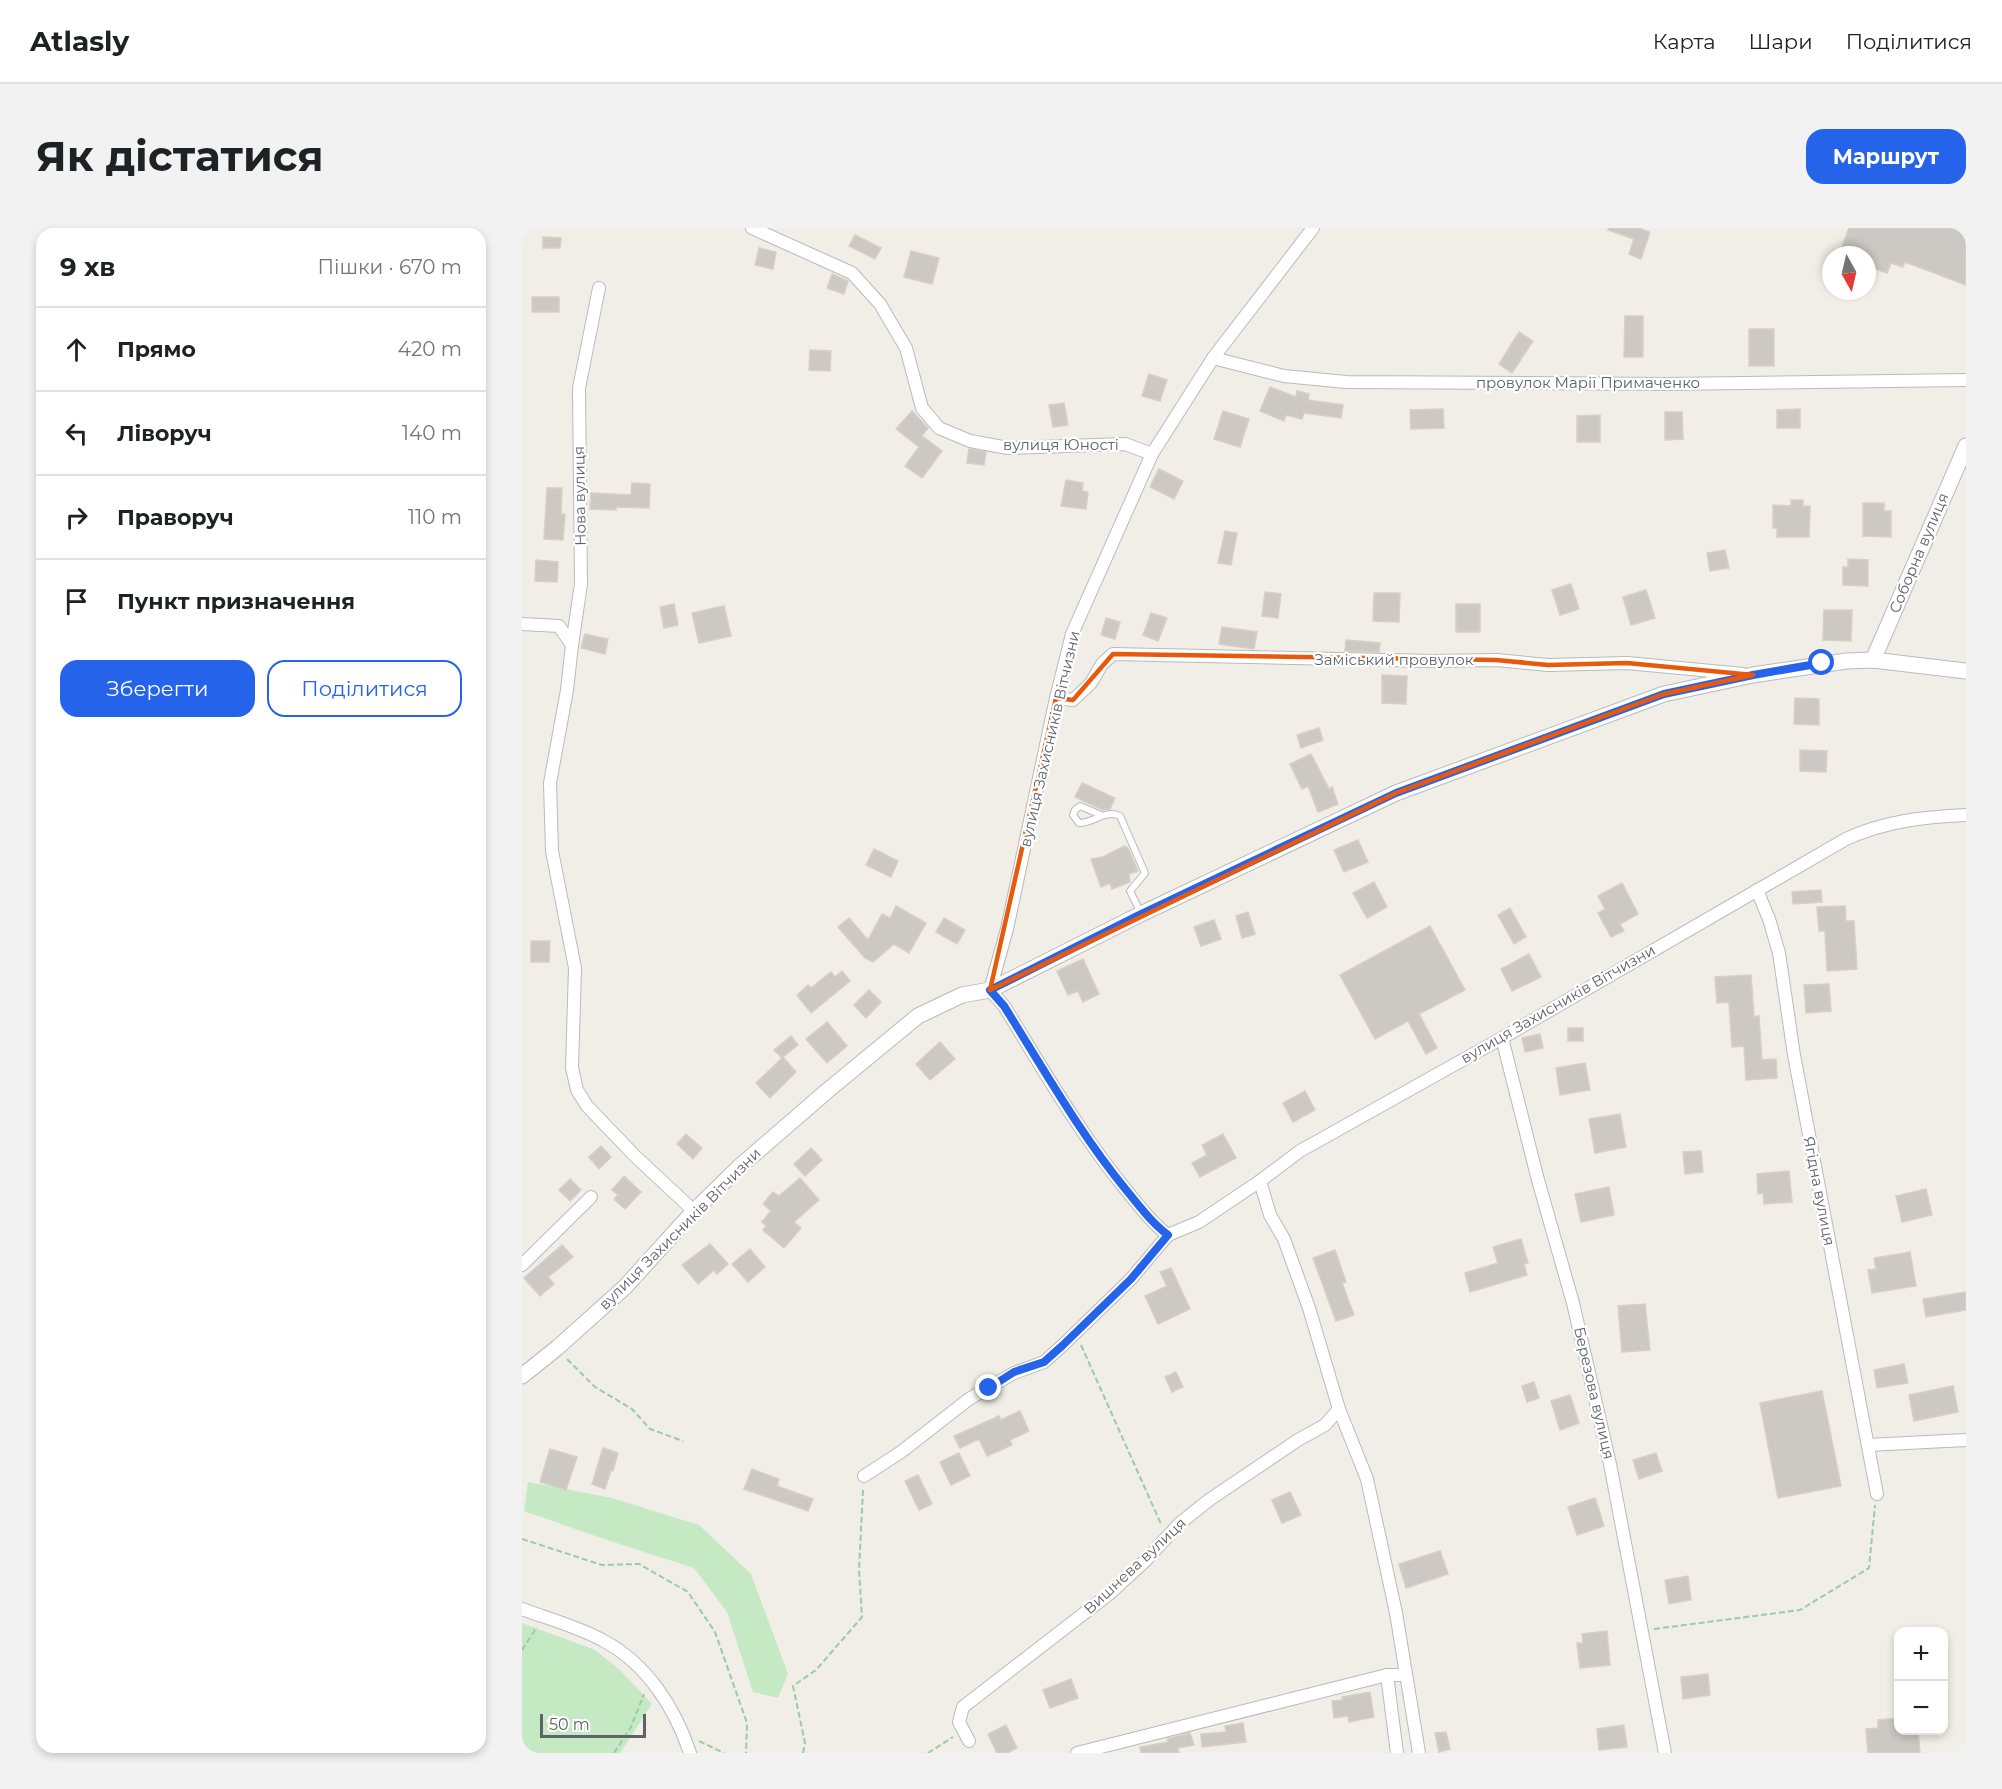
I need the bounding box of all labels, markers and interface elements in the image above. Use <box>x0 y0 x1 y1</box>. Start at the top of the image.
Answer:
text: Atlasly <box>30 24 129 58</box>
text: Карта <box>1653 29 1716 54</box>
text: Шари <box>1749 29 1813 54</box>
text: Поділитися <box>1846 29 1972 54</box>
button: Маршрут <box>1806 129 1966 184</box>
text: Як дістатися <box>36 130 324 182</box>
north arrow <box>1822 246 1876 300</box>
text: 9 хв <box>60 251 115 283</box>
text: Пішки · 670 m <box>317 255 462 279</box>
icon: ahead <box>60 333 93 366</box>
text: Прямо <box>117 336 196 363</box>
text: 420 m <box>398 337 462 361</box>
street label: провулок Марії Примаченко <box>1476 373 1700 392</box>
icon: left <box>60 417 93 450</box>
text: Ліворуч <box>117 420 212 447</box>
text: 140 m <box>402 421 462 445</box>
street label: вулиця Юності <box>1003 435 1119 454</box>
street label: Нова вулиця <box>569 446 590 546</box>
street label: Соборна вулиця <box>1885 490 1952 616</box>
icon: right <box>60 501 93 534</box>
text: Праворуч <box>117 504 234 531</box>
text: 110 m <box>408 505 462 529</box>
icon: arrive <box>60 585 93 618</box>
text: Пункт призначення <box>117 588 355 615</box>
street label: вулиця Захисників Вітчизни <box>1015 629 1084 849</box>
route start <box>1808 649 1834 675</box>
street label: Заміський провулок <box>1315 650 1474 669</box>
button: Зберегти <box>60 660 255 717</box>
button: Поділитися <box>267 660 462 717</box>
street label: вулиця Захисників Вітчизни <box>1457 940 1658 1067</box>
street label: Ягідна вулиця <box>1800 1135 1839 1247</box>
street label: вулиця Захисників Вітчизни <box>595 1144 765 1314</box>
street label: Березова вулиця <box>1570 1325 1619 1461</box>
route end <box>975 1374 1001 1400</box>
street label: Вишнева вулиця <box>1080 1513 1190 1618</box>
map controls <box>1894 1627 1948 1735</box>
button: + <box>1894 1627 1948 1681</box>
button: − <box>1894 1681 1948 1735</box>
scale bar <box>540 1711 646 1738</box>
text: 50 m <box>549 1715 590 1734</box>

